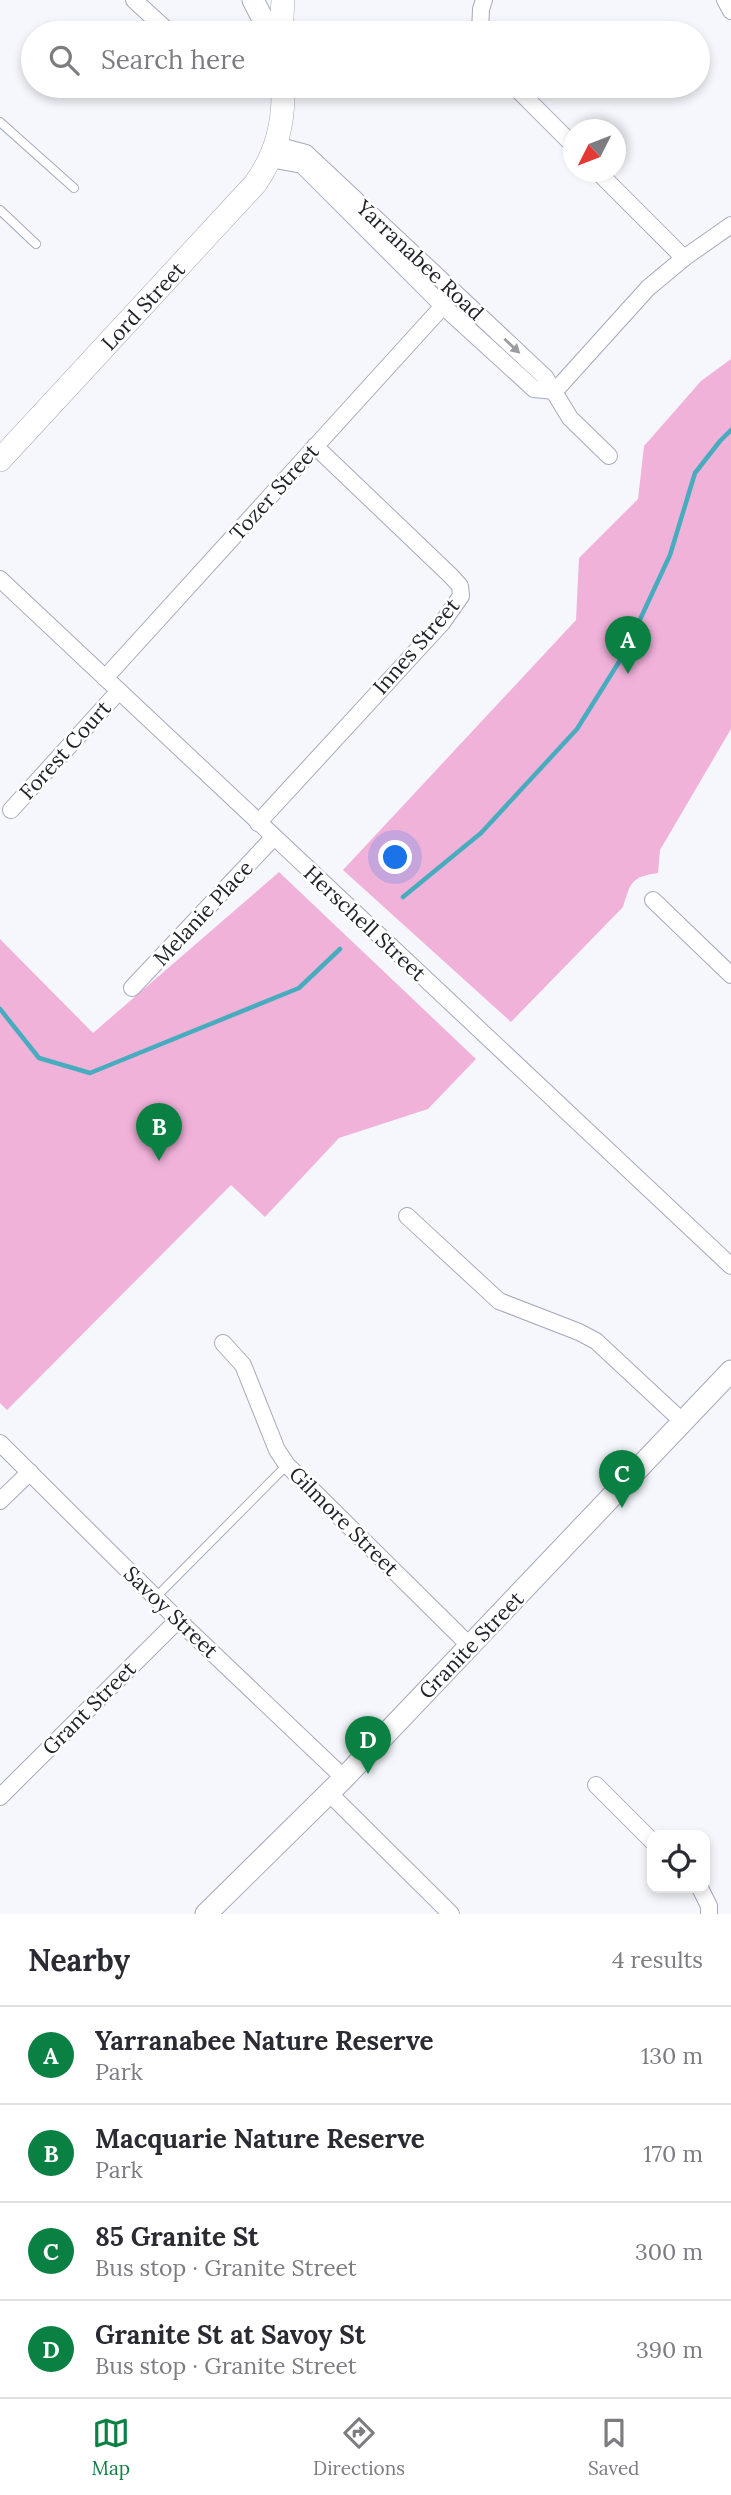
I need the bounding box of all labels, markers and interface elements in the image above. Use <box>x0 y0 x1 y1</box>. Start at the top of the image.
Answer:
search box <box>21 21 710 98</box>
icon: search <box>45 41 83 79</box>
text: Search here <box>101 43 245 76</box>
north arrow <box>563 119 626 182</box>
street label: Yarranabee Road <box>350 193 489 326</box>
street label: Lord Street <box>95 256 191 356</box>
one-way arrow <box>503 337 520 353</box>
street label: Tozer Street <box>224 437 325 546</box>
street label: Innes Street <box>367 592 466 700</box>
pin: A <box>605 616 651 674</box>
street label: Forest Court <box>13 694 117 805</box>
your location <box>378 840 412 874</box>
street label: Melanie Place <box>147 855 259 971</box>
street label: Herschell Street <box>298 859 433 987</box>
pin: B <box>136 1103 182 1161</box>
pin: C <box>599 1450 645 1508</box>
street label: Gilmore Street <box>284 1461 405 1582</box>
street label: Savoy Street <box>118 1560 225 1664</box>
street label: Granite Street <box>413 1585 530 1704</box>
street label: Grant Street <box>36 1655 142 1761</box>
pin: D <box>345 1716 391 1774</box>
map controls <box>647 1830 710 1893</box>
button: locate <box>647 1830 710 1893</box>
text: Nearby <box>28 1941 130 1979</box>
text: 4 results <box>612 1945 703 1974</box>
text: Yarranabee Nature Reserve <box>95 2024 434 2057</box>
text: A <box>43 2041 59 2070</box>
text: 130 m <box>641 2041 703 2070</box>
text: Park <box>95 2057 143 2086</box>
text: Macquarie Nature Reserve <box>95 2122 425 2155</box>
text: B <box>43 2139 59 2168</box>
text: 170 m <box>643 2139 703 2168</box>
text: Park <box>95 2155 143 2184</box>
text: 85 Granite St <box>95 2220 259 2253</box>
text: C <box>43 2237 59 2266</box>
text: 300 m <box>635 2237 703 2266</box>
text: Bus stop · Granite Street <box>95 2253 357 2282</box>
text: Granite St at Savoy St <box>95 2318 365 2351</box>
text: D <box>42 2335 60 2364</box>
text: 390 m <box>636 2335 703 2364</box>
text: Bus stop · Granite Street <box>95 2351 357 2380</box>
tab: Map <box>92 2414 130 2480</box>
tab: Directions <box>313 2414 405 2480</box>
tab: Saved <box>588 2414 639 2480</box>

